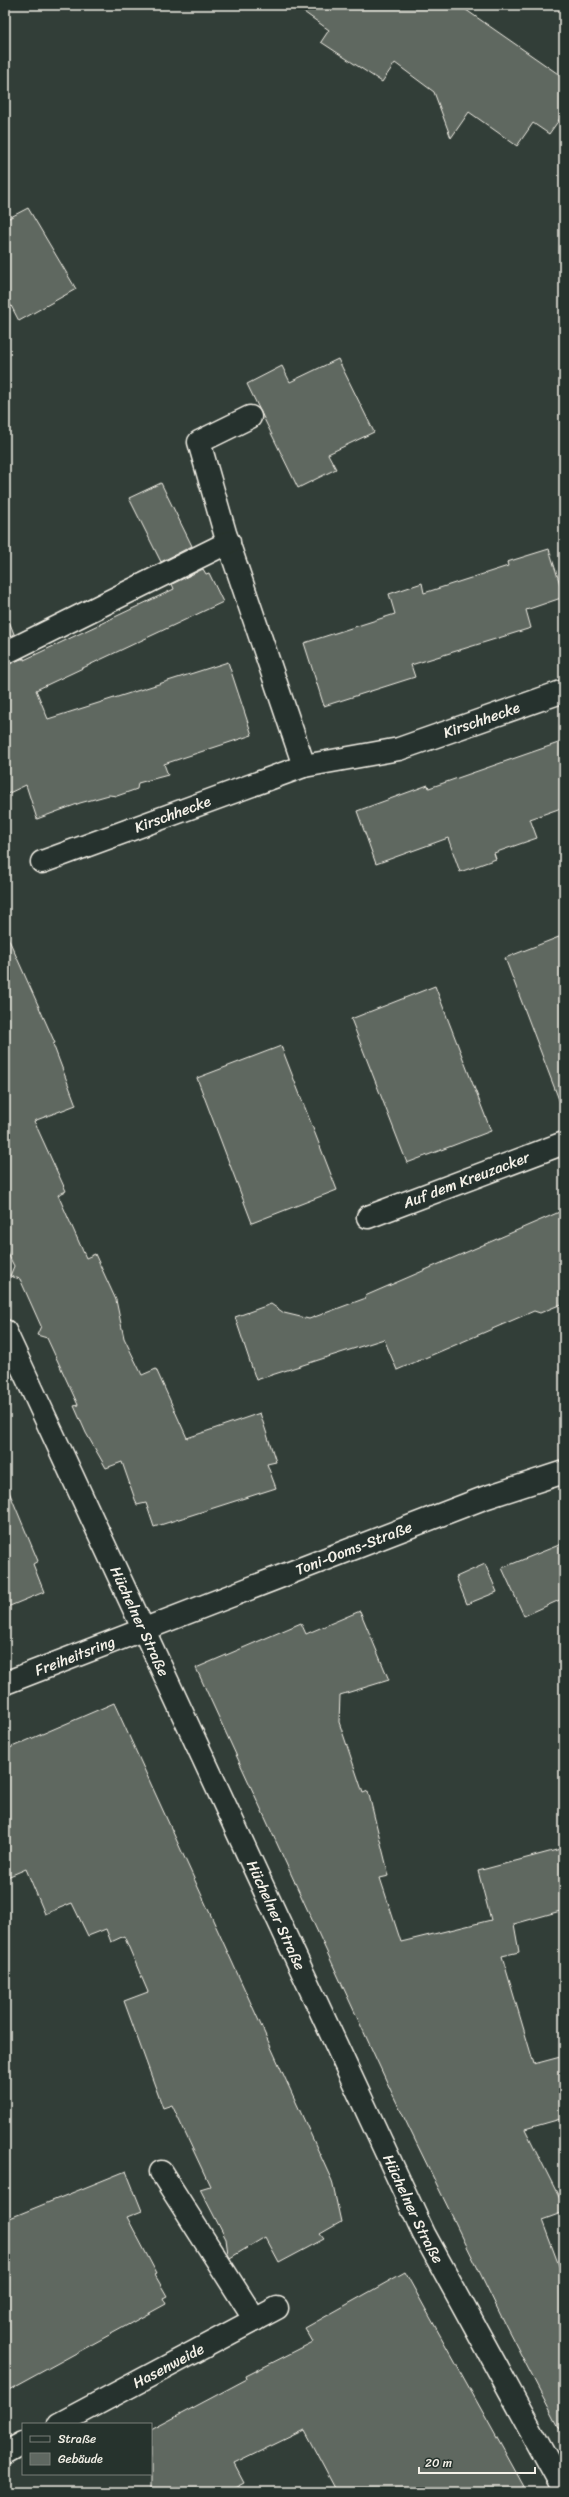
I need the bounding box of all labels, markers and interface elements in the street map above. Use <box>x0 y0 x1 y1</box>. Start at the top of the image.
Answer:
street label: Kirschhecke <box>439 694 524 746</box>
street label: Kirschhecke <box>130 788 215 840</box>
street label: Auf dem Kreuzacker <box>398 1144 534 1216</box>
street label: Toni-Ooms-Straße <box>292 1514 416 1583</box>
street label: Hüchelner Straße <box>103 1562 177 1681</box>
street label: Freiheitsring <box>31 1628 119 1683</box>
street label: Hüchelner Straße <box>239 1856 313 1975</box>
street label: Hüchelner Straße <box>376 2150 451 2269</box>
street label: Hasenweide <box>128 2336 209 2396</box>
legend <box>22 2423 152 2475</box>
text: Straße <box>58 2428 96 2450</box>
text: Gebäude <box>58 2448 103 2470</box>
scale bar <box>419 2449 535 2475</box>
text: 20 m <box>425 2452 452 2474</box>

